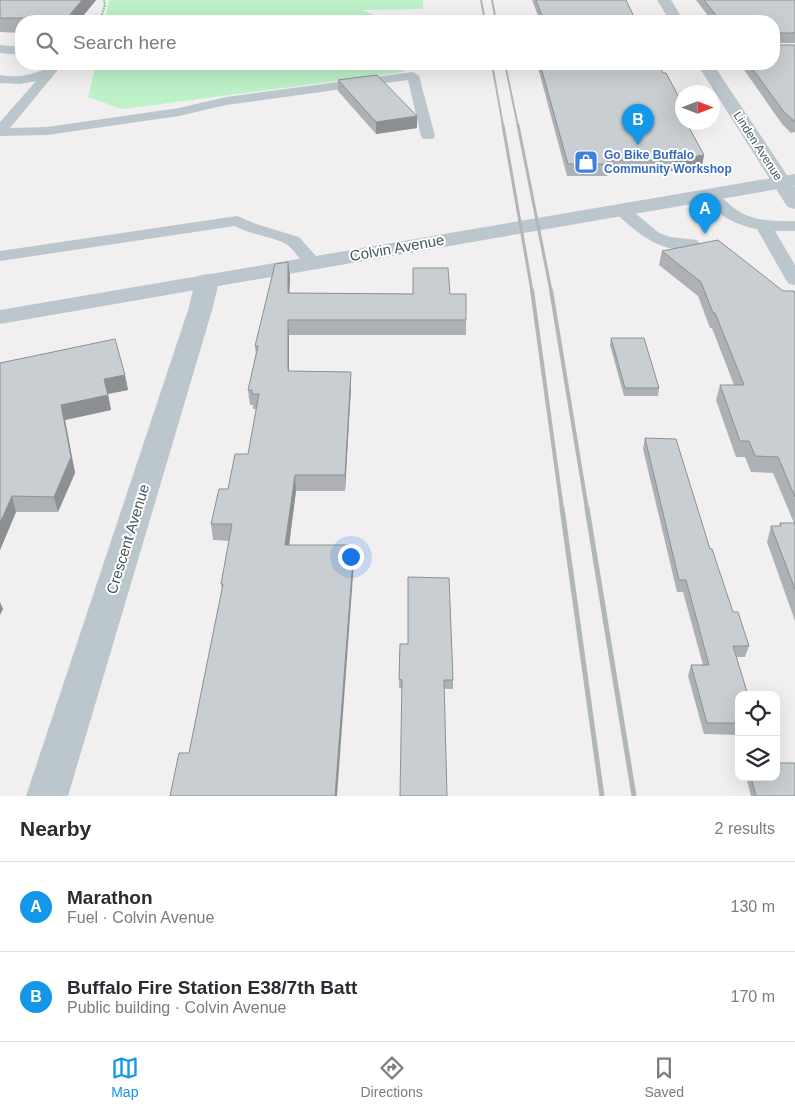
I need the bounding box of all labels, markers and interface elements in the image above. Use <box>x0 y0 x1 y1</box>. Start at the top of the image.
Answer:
search box <box>15 15 780 70</box>
icon: search <box>33 29 61 57</box>
text: Search here <box>73 32 177 53</box>
north arrow <box>675 85 720 130</box>
pin: B <box>622 104 654 145</box>
street label: Linden Avenue <box>731 109 786 183</box>
place label: Go Bike Buffalo Community Workshop <box>604 148 732 176</box>
shop icon: Go Bike Buffalo Community Workshop <box>573 149 599 175</box>
pin: A <box>689 193 721 234</box>
street label: Colvin Avenue <box>348 231 445 264</box>
street label: Crescent Avenue <box>103 482 152 596</box>
your location <box>338 544 364 570</box>
map controls <box>735 691 780 781</box>
button: locate <box>735 691 780 736</box>
button: layers <box>735 736 780 781</box>
text: Nearby <box>20 817 91 840</box>
text: 2 results <box>715 820 775 837</box>
text: Marathon <box>67 887 153 908</box>
text: A <box>30 898 42 915</box>
text: 130 m <box>731 898 775 915</box>
text: Fuel · Colvin Avenue <box>67 909 214 926</box>
text: Buffalo Fire Station E38/7th Batt <box>67 977 357 998</box>
text: B <box>30 988 42 1005</box>
text: 170 m <box>731 988 775 1005</box>
text: Public building · Colvin Avenue <box>67 999 286 1016</box>
tab: Map <box>111 1054 139 1100</box>
tab: Directions <box>361 1054 423 1100</box>
tab: Saved <box>644 1054 684 1100</box>

